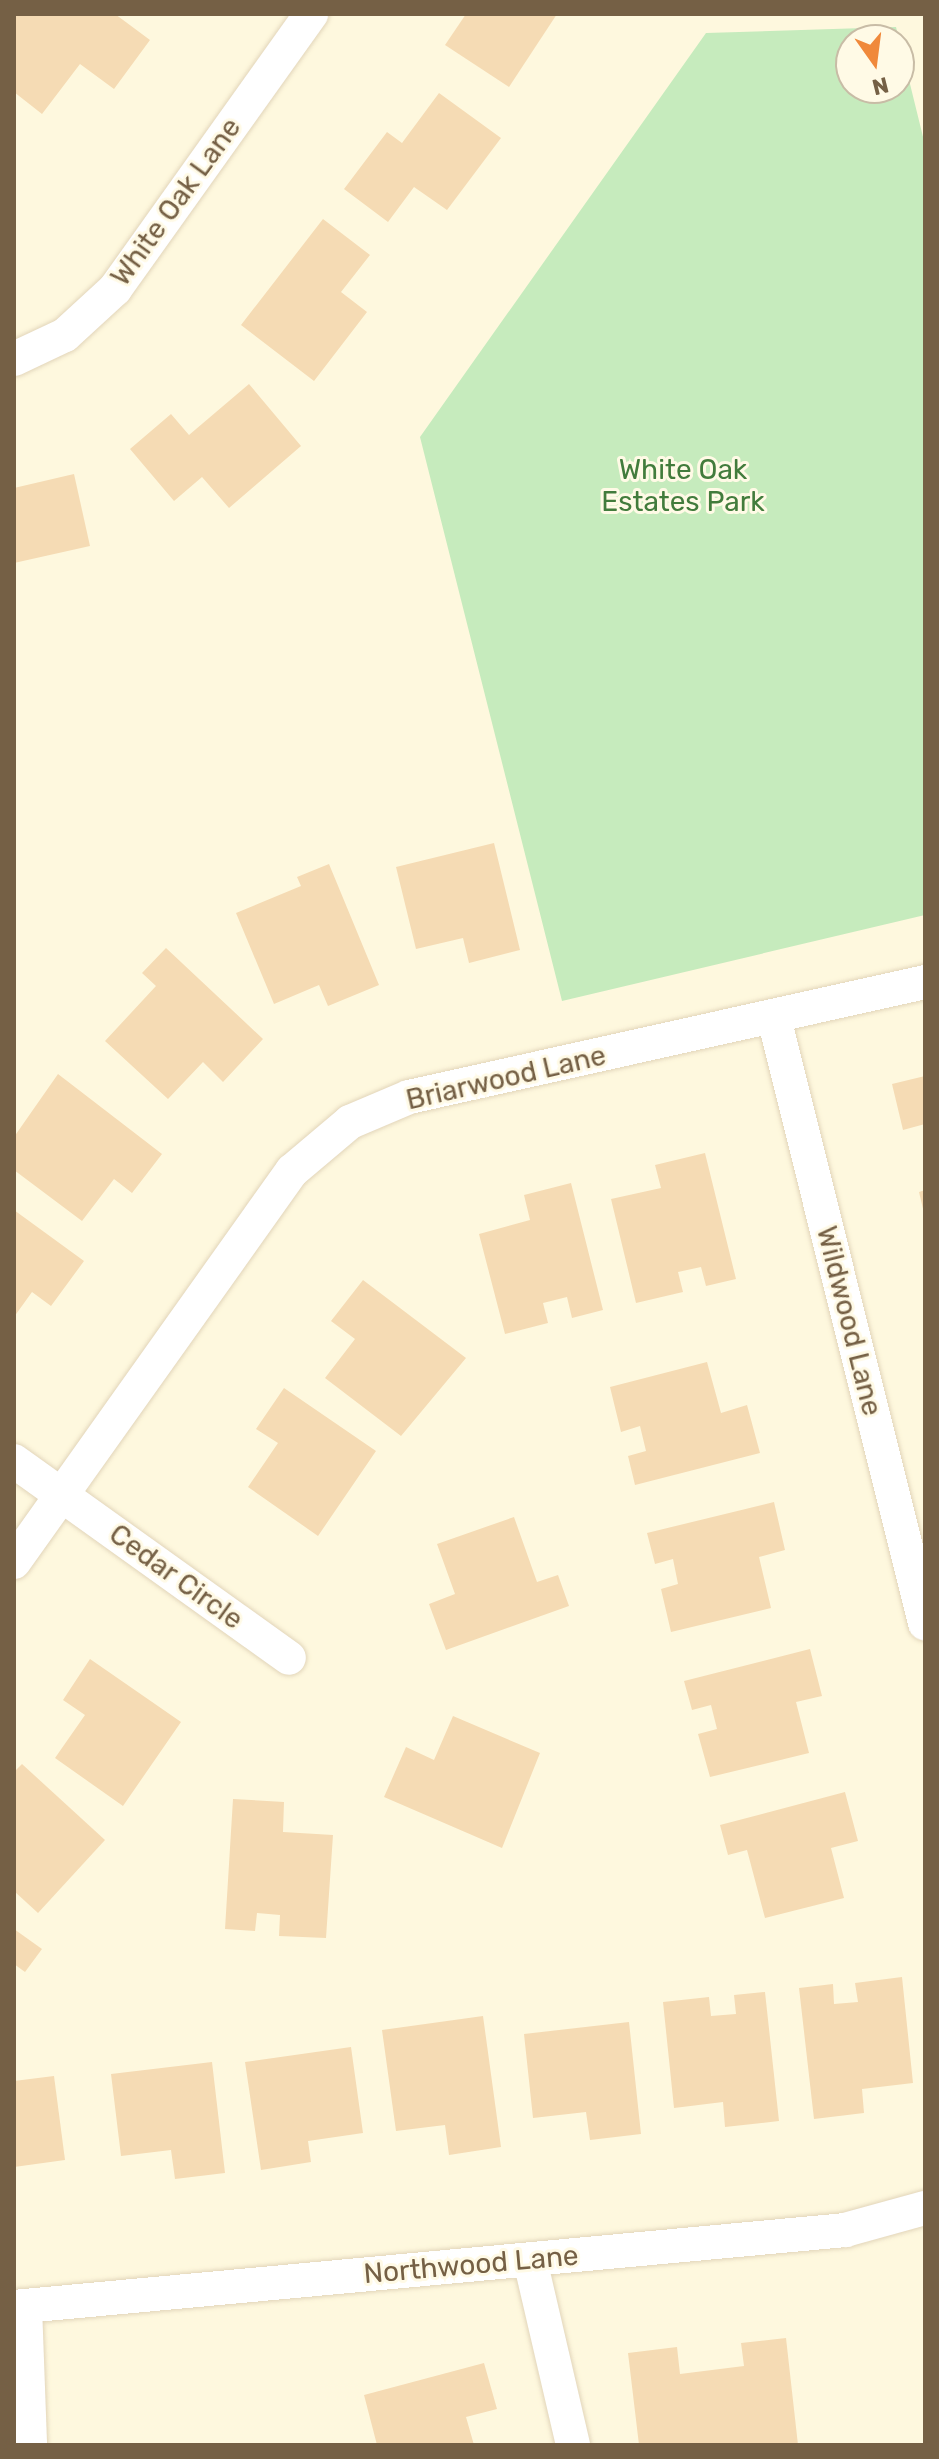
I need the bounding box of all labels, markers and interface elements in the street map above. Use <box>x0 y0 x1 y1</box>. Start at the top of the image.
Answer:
north arrow <box>835 24 915 104</box>
text: N <box>870 71 891 101</box>
street label: White Oak Lane <box>104 111 248 293</box>
park label: White Oak Estates Park <box>601 453 765 519</box>
street label: Briarwood Lane <box>403 1039 609 1117</box>
street label: Wildwood Lane <box>809 1223 889 1419</box>
street label: Cedar Circle <box>102 1517 250 1637</box>
street label: Northwood Lane <box>362 2239 580 2291</box>

